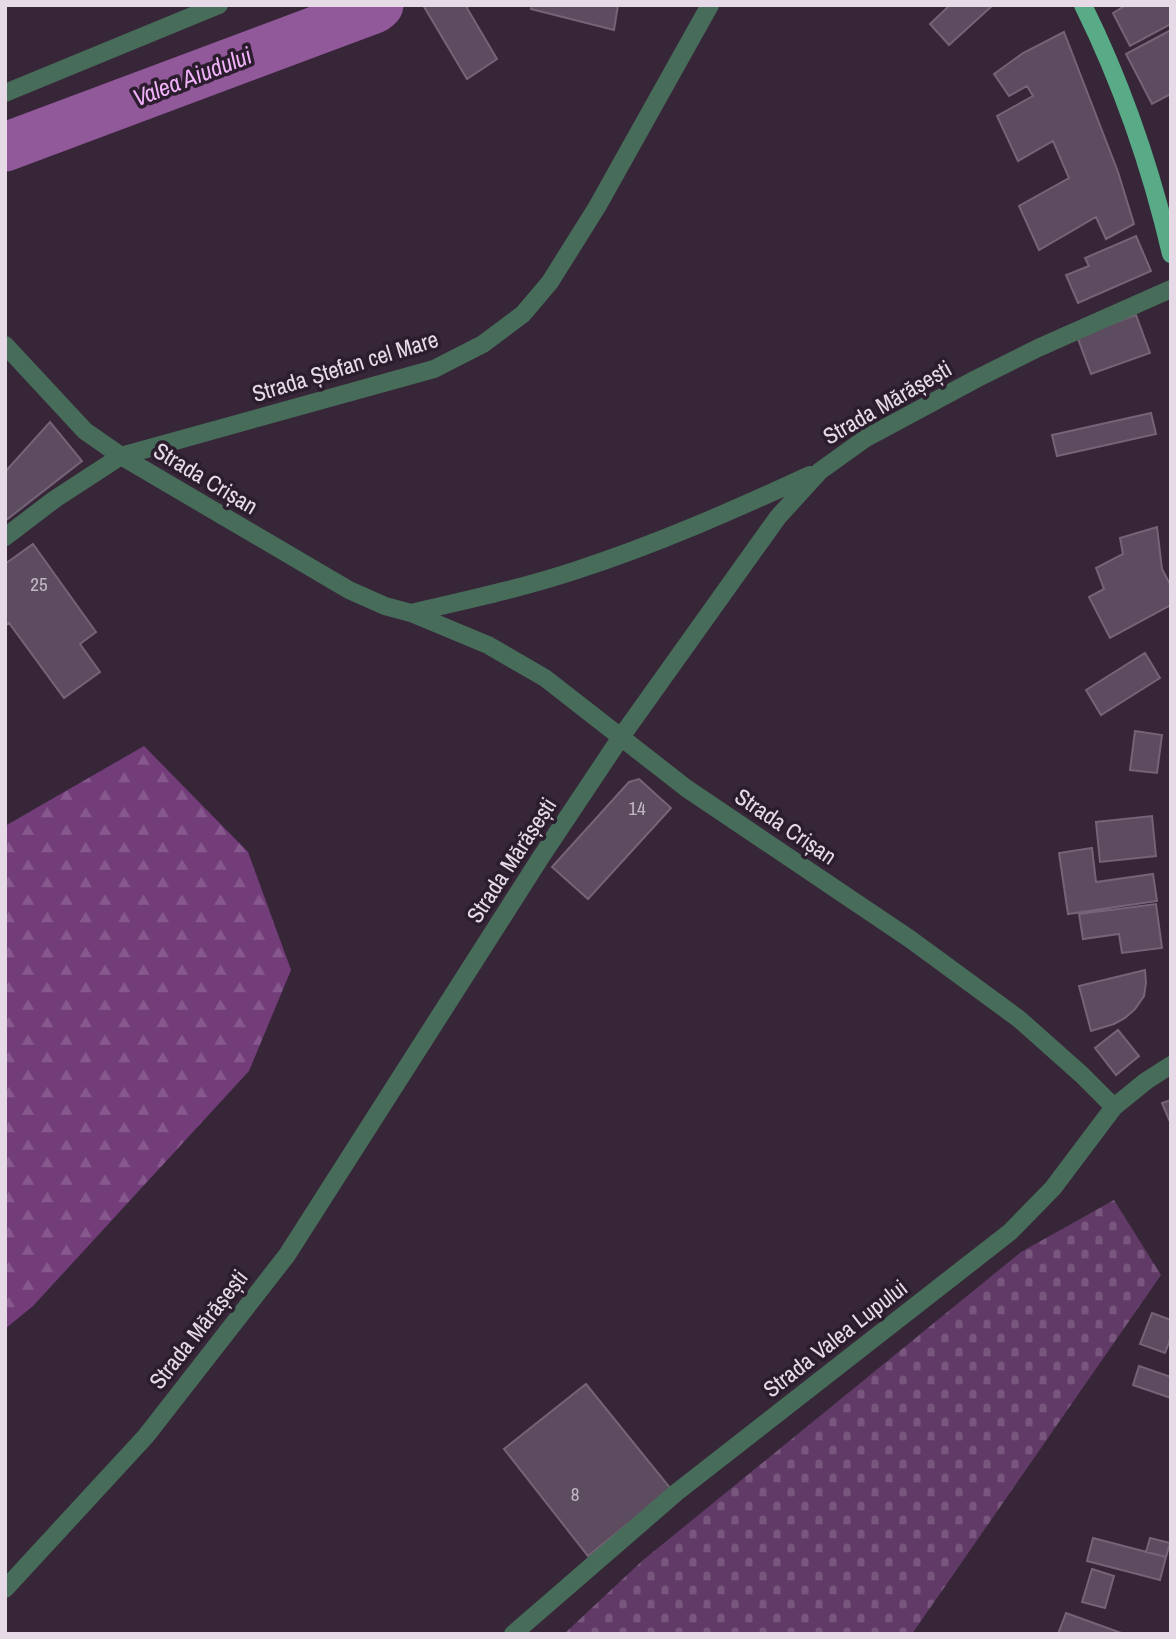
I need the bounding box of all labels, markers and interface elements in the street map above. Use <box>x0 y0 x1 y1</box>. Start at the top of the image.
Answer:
water label: Valea Aiudului <box>128 38 257 113</box>
street label: Strada Ștefan cel Mare <box>248 323 442 409</box>
street label: Strada Mărășești <box>817 353 957 451</box>
street label: Strada Crișan <box>148 435 264 521</box>
house number: 25 <box>30 571 48 597</box>
street label: Strada Crișan <box>729 781 843 871</box>
street label: Strada Mărășești <box>459 791 563 929</box>
house number: 14 <box>628 795 646 821</box>
street label: Strada Mărășești <box>142 1263 254 1395</box>
street label: Strada Valea Lupului <box>757 1272 913 1404</box>
house number: 8 <box>571 1481 579 1507</box>

